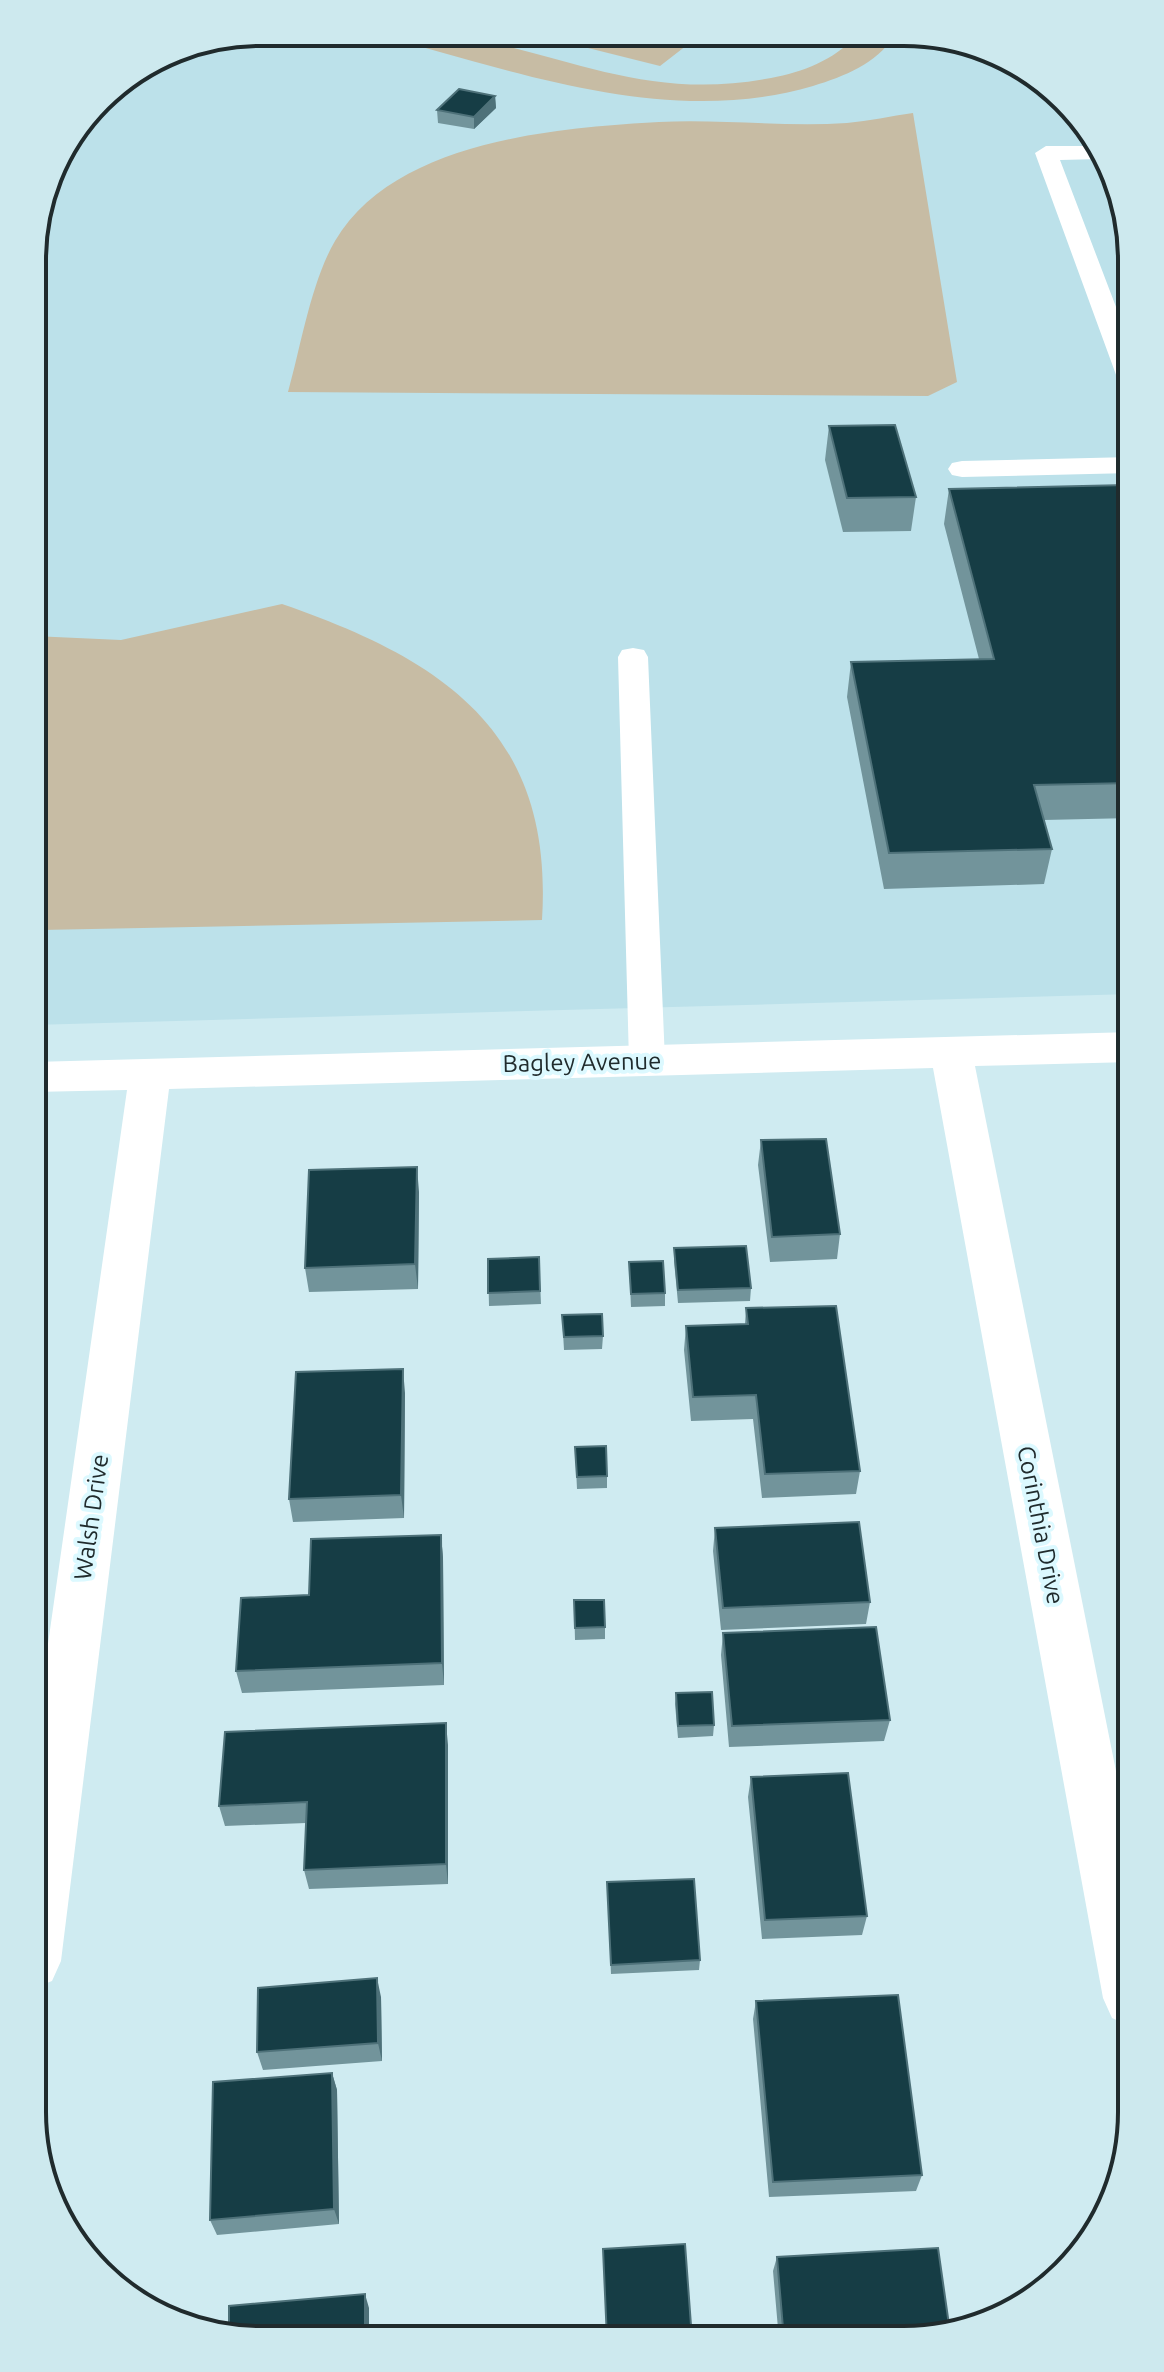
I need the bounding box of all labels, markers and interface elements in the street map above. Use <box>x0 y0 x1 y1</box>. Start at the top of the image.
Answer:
street label: Bagley Avenue <box>502 1047 662 1077</box>
street label: Corinthia Drive <box>1012 1443 1070 1607</box>
street label: Walsh Drive <box>69 1452 113 1582</box>

